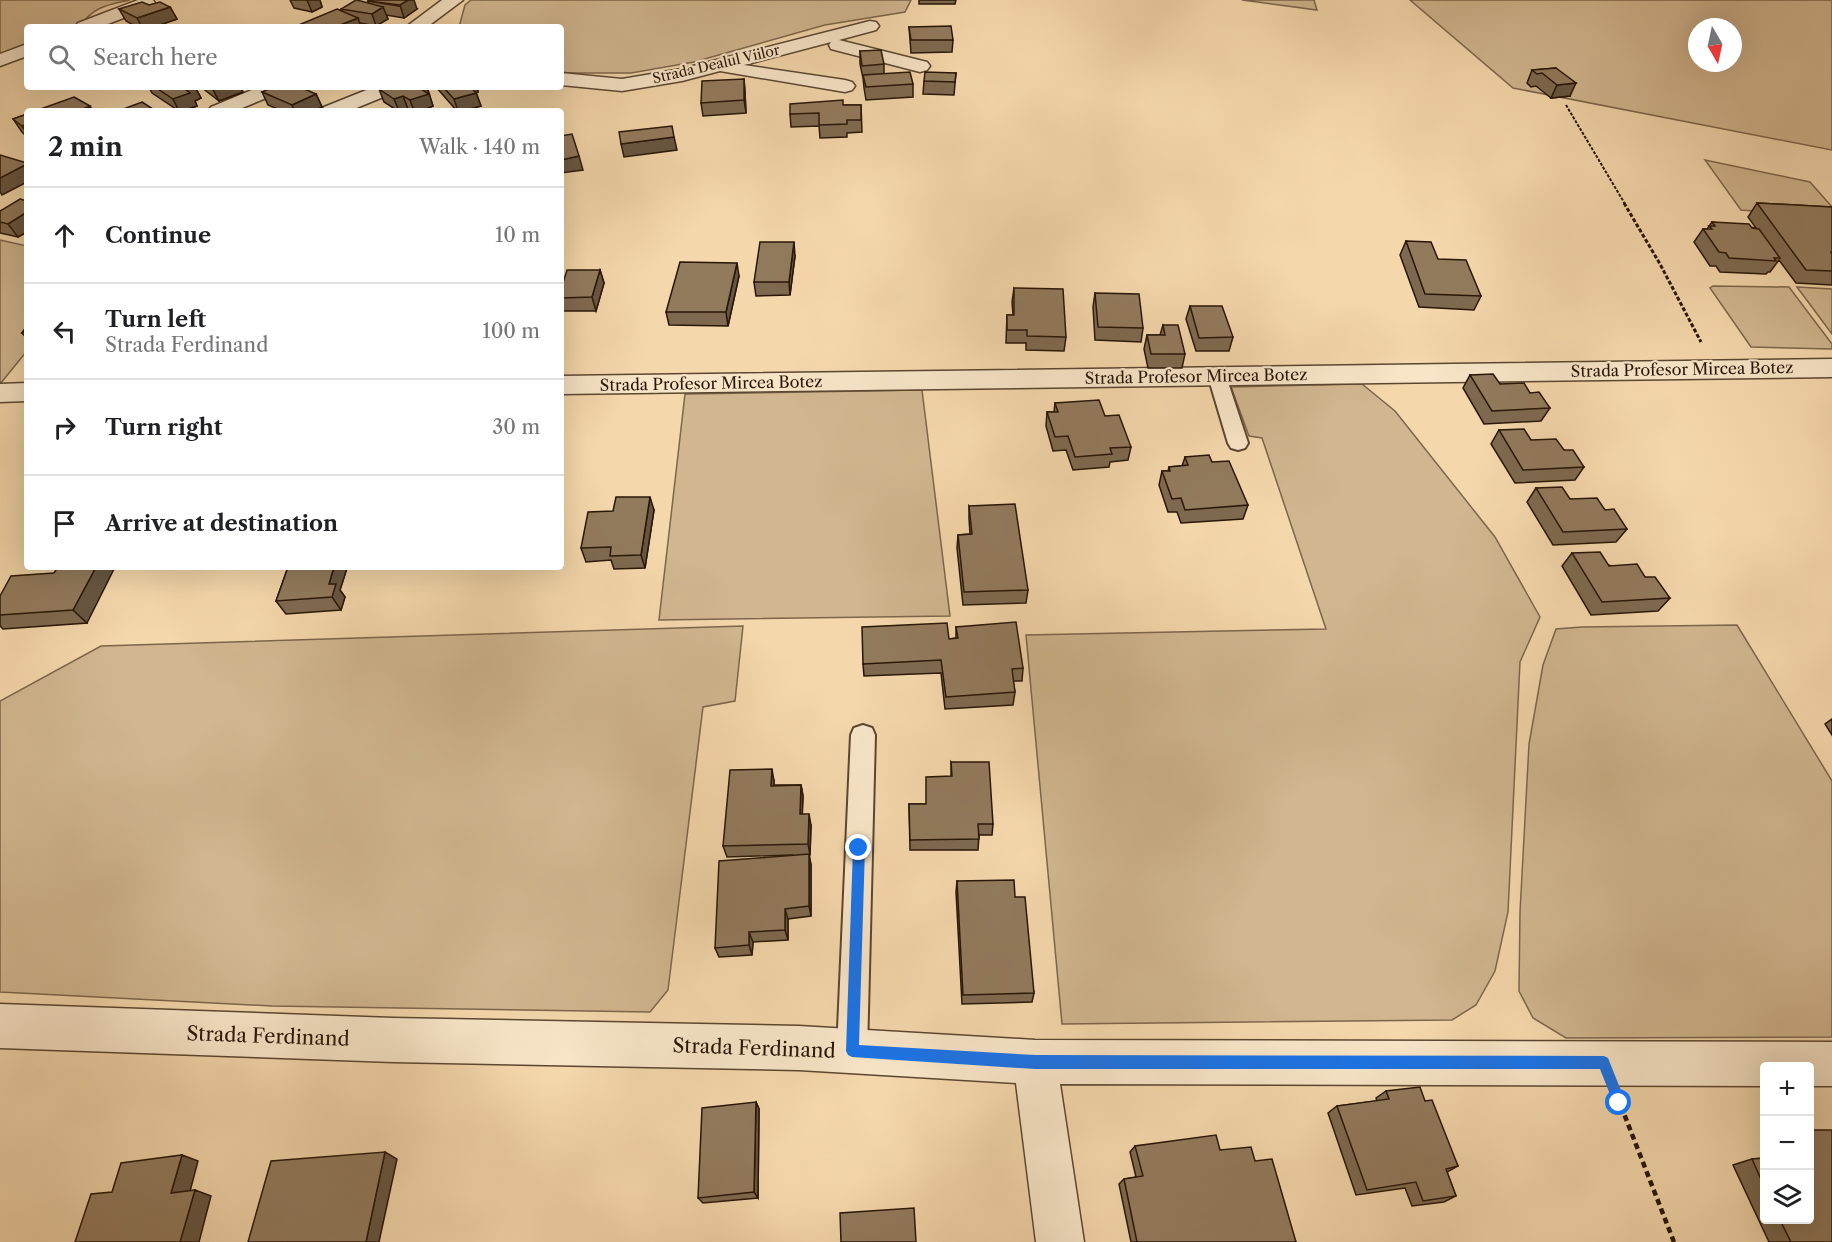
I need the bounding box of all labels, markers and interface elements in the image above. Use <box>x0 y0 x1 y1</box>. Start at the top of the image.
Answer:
north arrow <box>1688 18 1742 72</box>
search box <box>24 24 564 90</box>
icon: search <box>45 41 78 74</box>
street label: Strada Dealul Viilor <box>651 41 781 87</box>
text: Search here <box>93 44 218 71</box>
text: 2 min <box>48 131 123 163</box>
text: Walk · 140 m <box>419 135 540 159</box>
icon: ahead <box>48 219 81 252</box>
text: Continue <box>105 222 211 249</box>
text: 10 m <box>495 223 540 247</box>
text: Turn left <box>105 306 206 333</box>
icon: left <box>48 315 81 348</box>
text: 100 m <box>482 319 540 343</box>
text: Strada Ferdinand <box>105 333 268 357</box>
street label: Strada Profesor Mircea Botez <box>1571 357 1793 381</box>
street label: Strada Profesor Mircea Botez <box>1085 364 1307 388</box>
street label: Strada Profesor Mircea Botez <box>600 371 822 395</box>
icon: right <box>48 411 81 444</box>
text: Turn right <box>105 414 223 441</box>
text: 30 m <box>492 415 540 439</box>
icon: arrive <box>48 507 81 540</box>
text: Arrive at destination <box>105 510 338 537</box>
route end <box>845 834 871 860</box>
street label: Strada Ferdinand <box>186 1021 350 1051</box>
street label: Strada Ferdinand <box>672 1033 836 1063</box>
map controls <box>1760 1062 1814 1224</box>
button: + <box>1760 1062 1814 1116</box>
route start <box>1605 1089 1631 1115</box>
button: − <box>1760 1116 1814 1170</box>
button: layers <box>1760 1170 1814 1224</box>

